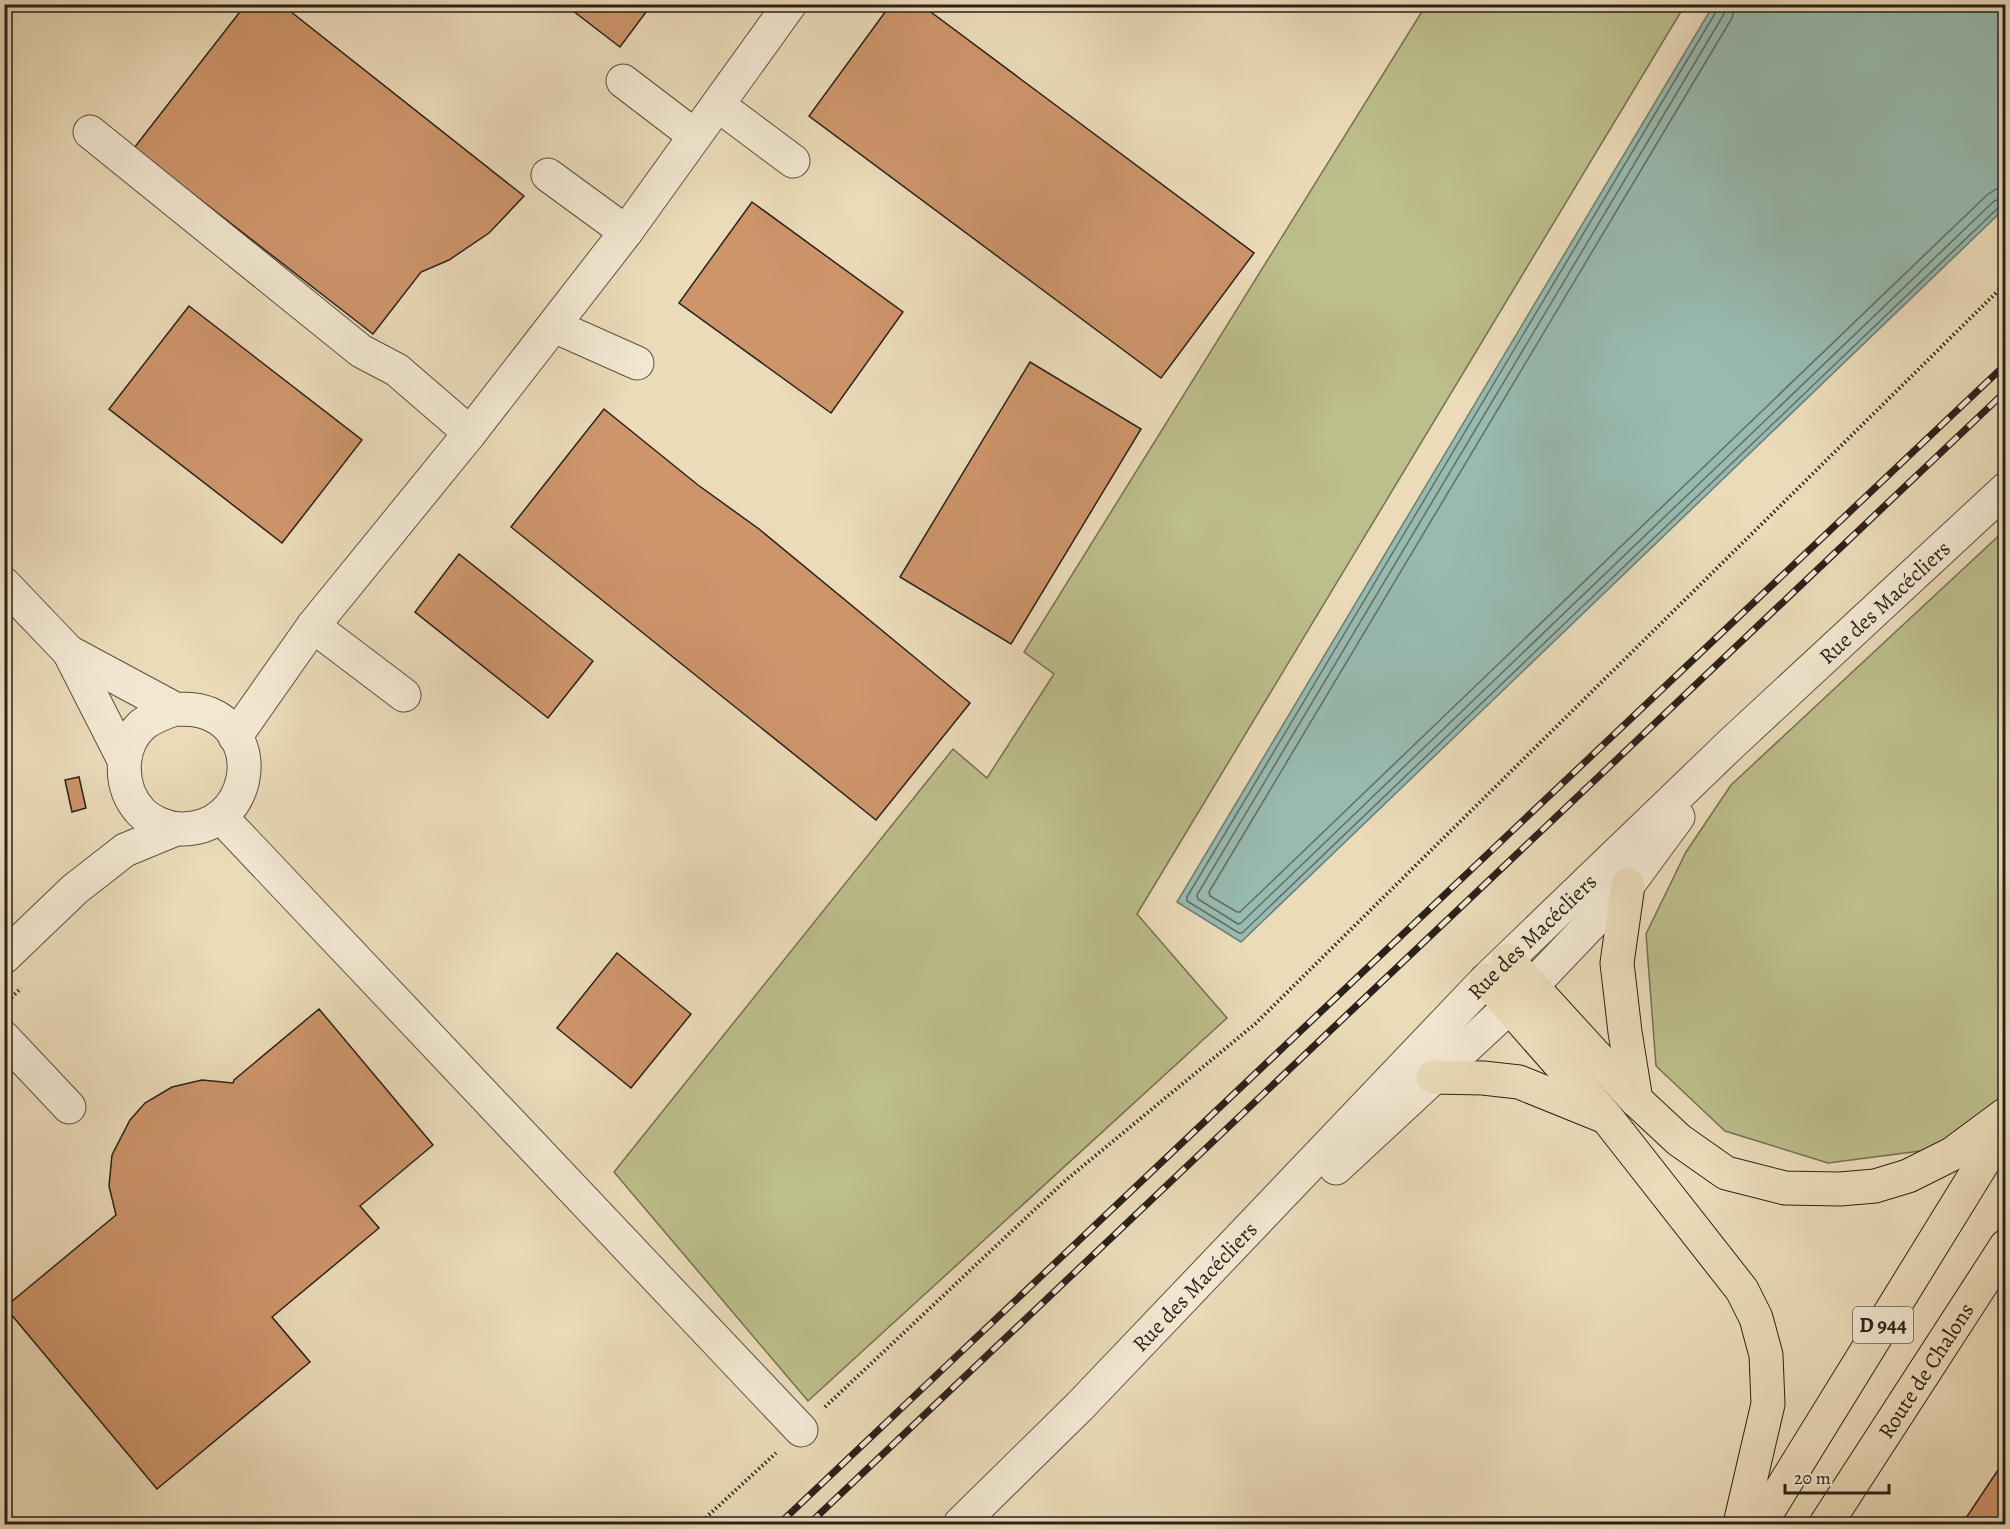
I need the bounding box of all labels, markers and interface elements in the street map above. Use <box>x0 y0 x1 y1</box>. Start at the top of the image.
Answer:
street label: Rue des Macécliers <box>1813 534 1957 671</box>
street label: Rue des Macécliers <box>1461 867 1604 1007</box>
street label: Rue des Macécliers <box>1126 1215 1264 1358</box>
street label: Route de Chalons <box>1871 1297 1981 1445</box>
road number: D 944 <box>1853 1307 1913 1343</box>
scale bar <box>1785 1457 1888 1495</box>
text: 20 m <box>1794 1466 1831 1490</box>

